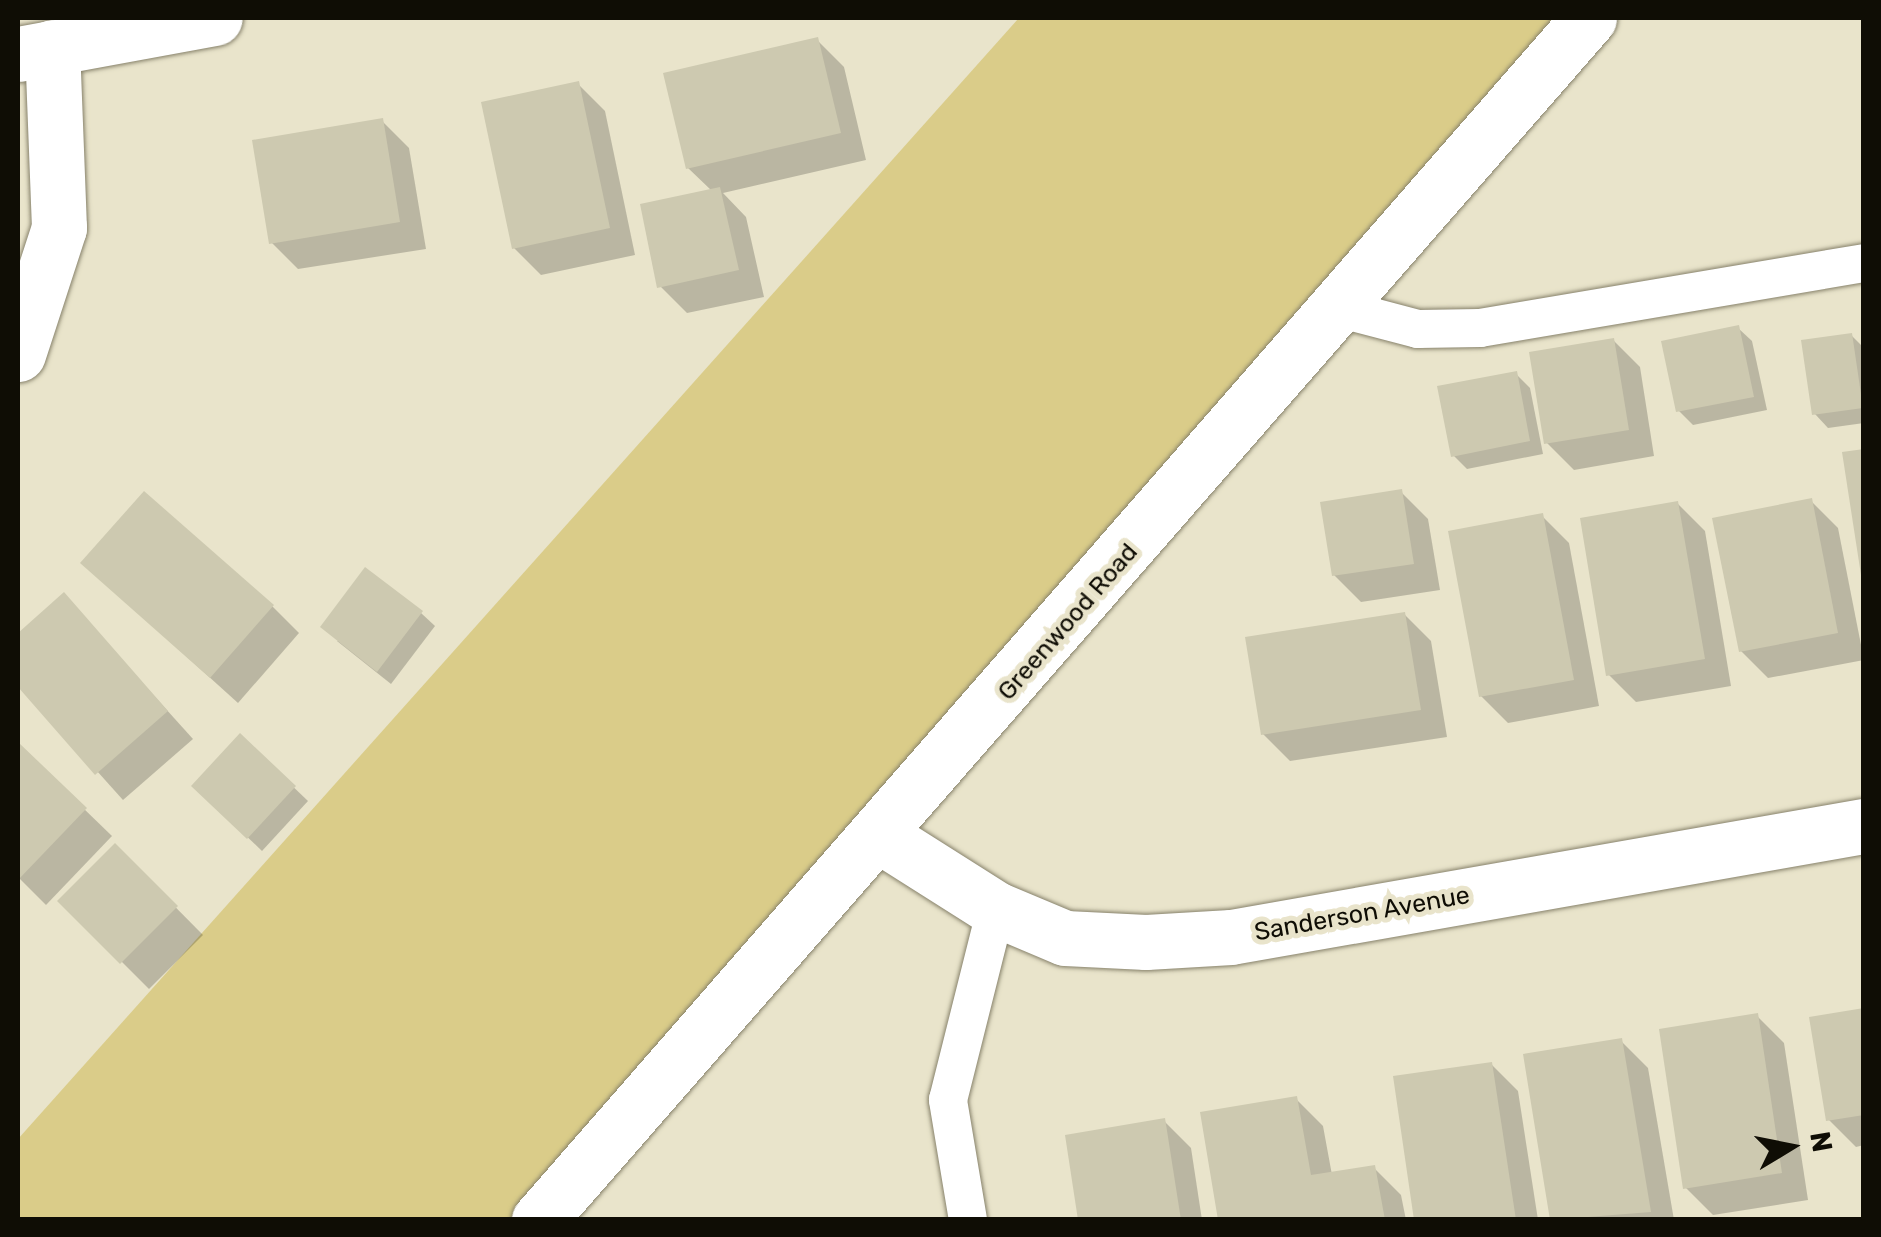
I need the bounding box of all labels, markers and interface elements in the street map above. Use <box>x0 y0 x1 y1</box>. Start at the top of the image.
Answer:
street label: Greenwood Road <box>992 537 1144 707</box>
street label: Sanderson Avenue <box>1252 880 1472 948</box>
north arrow <box>1741 1097 1841 1197</box>
text: N <box>1803 1129 1839 1154</box>

